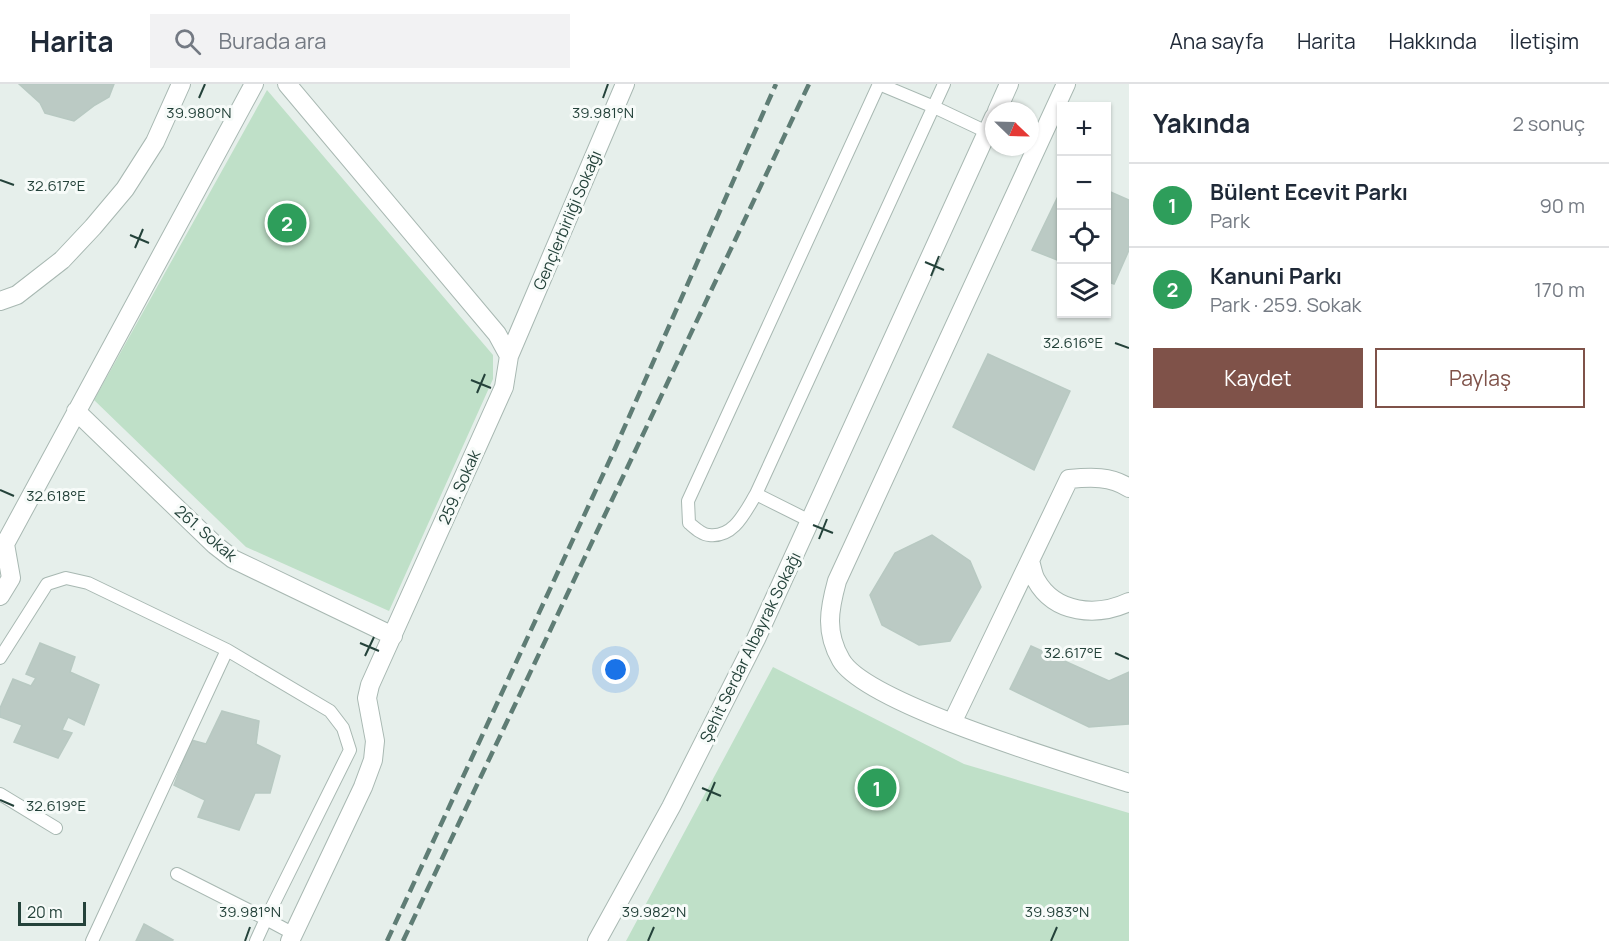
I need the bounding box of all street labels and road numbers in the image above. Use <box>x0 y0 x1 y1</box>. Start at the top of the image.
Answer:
street label: Gençlerbirliği Sokağı <box>528 147 606 293</box>
street label: 259. Sokak <box>433 445 486 528</box>
street label: 261. Sokak <box>170 500 243 567</box>
street label: Şehit Serdar Albayrak Sokağı <box>694 548 806 746</box>

